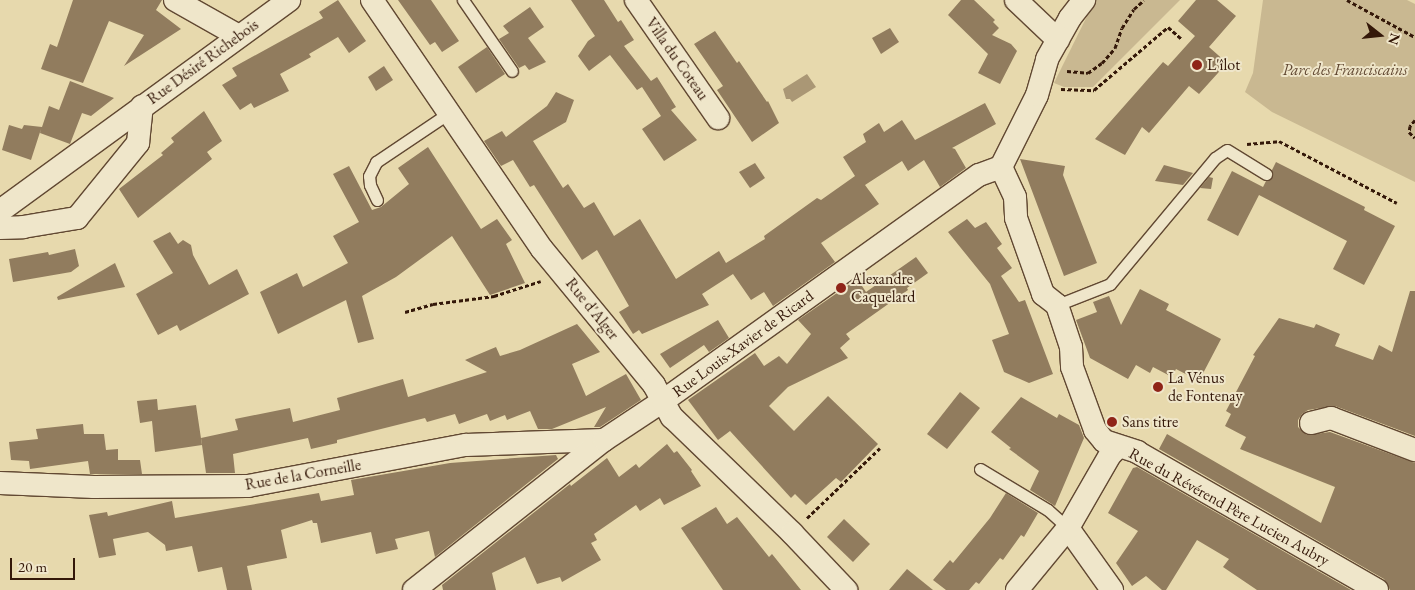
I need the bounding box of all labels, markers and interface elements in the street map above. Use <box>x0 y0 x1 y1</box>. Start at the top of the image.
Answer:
north arrow <box>1355 10 1405 60</box>
street label: Villa du Coteau <box>641 14 713 104</box>
street label: Rue Désiré Richebois <box>144 15 262 109</box>
text: N <box>1384 31 1405 47</box>
place label: L'îlot <box>1207 55 1240 75</box>
marker: L'îlot <box>1191 59 1203 71</box>
park label: Parc des Franciscains <box>1283 60 1407 80</box>
place label: Alexandre Caquelard <box>851 269 915 307</box>
street label: Rue d'Alger <box>561 274 623 344</box>
marker: Alexandre Caquelard <box>835 282 847 294</box>
street label: Rue Louis-Xavier de Ricard <box>669 286 817 402</box>
place label: La Vénus de Fontenay <box>1168 368 1243 406</box>
marker: La Vénus de Fontenay <box>1152 381 1164 393</box>
place label: Sans titre <box>1122 412 1178 432</box>
marker: Sans titre <box>1106 416 1118 428</box>
street label: Rue du Révérend Père Lucien Aubry <box>1125 444 1333 570</box>
street label: Rue de la Corneille <box>244 455 362 495</box>
scale bar <box>12 548 78 580</box>
text: 20 m <box>18 557 47 576</box>

